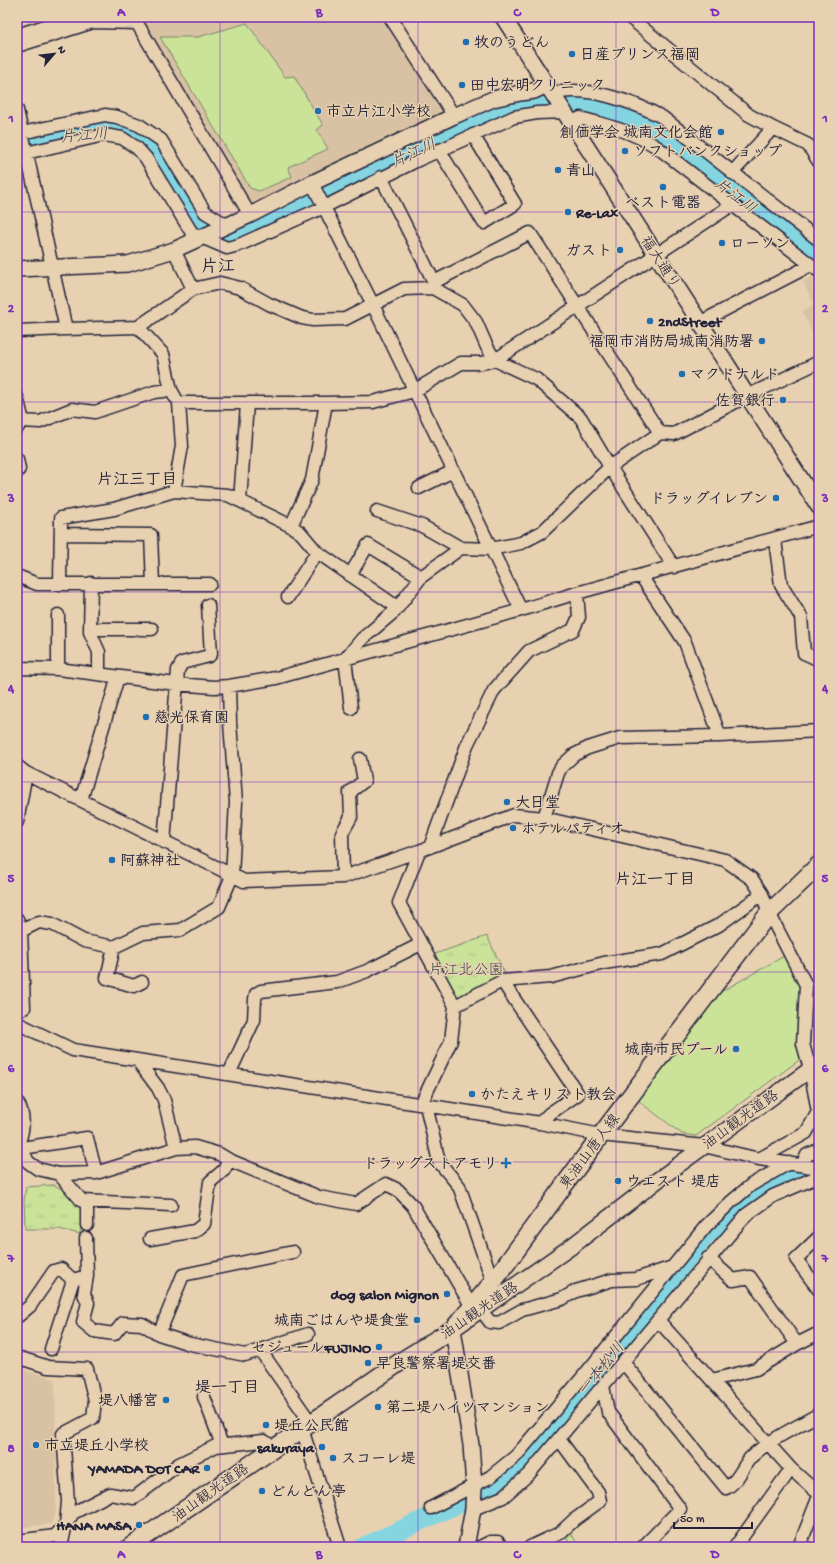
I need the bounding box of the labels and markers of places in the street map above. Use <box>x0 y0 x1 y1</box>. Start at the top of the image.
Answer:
place label: 牧のうどん <box>474 34 550 53</box>
marker: 牧のうどん <box>461 37 471 47</box>
place label: 日産プリンス福岡 <box>580 46 700 65</box>
marker: 日産プリンス福岡 <box>567 49 577 59</box>
place label: 田中宏明クリニック <box>470 77 605 96</box>
marker: 田中宏明クリニック <box>457 80 467 90</box>
place label: 市立片江小学校 <box>326 103 431 122</box>
marker: 市立片江小学校 <box>313 106 323 116</box>
place label: 創価学会 城南文化会館 <box>559 124 713 143</box>
marker: 創価学会 城南文化会館 <box>716 127 726 137</box>
place label: ソフトバンクショップ <box>633 144 782 162</box>
marker: ソフトバンクショップ <box>620 146 630 156</box>
place label: 青山 <box>566 162 596 181</box>
marker: 青山 <box>553 165 563 175</box>
marker: ベスト電器 <box>658 182 668 192</box>
place label: ベスト電器 <box>625 195 701 213</box>
place label: Re-Lax <box>575 205 618 223</box>
marker: Re-Lax <box>563 207 573 217</box>
place label: ローソン <box>730 236 790 254</box>
marker: ローソン <box>717 238 727 248</box>
place label: ガスト <box>565 243 612 261</box>
marker: ガスト <box>615 245 625 255</box>
place label: 2ndStreet <box>658 314 723 332</box>
marker: 2ndStreet <box>645 316 655 326</box>
place label: 福岡市消防局城南消防署 <box>589 333 754 352</box>
marker: 福岡市消防局城南消防署 <box>757 336 767 346</box>
place label: マクドナルド <box>690 367 779 385</box>
marker: マクドナルド <box>677 369 687 379</box>
place label: 佐賀銀行 <box>715 392 775 411</box>
marker: 佐賀銀行 <box>778 395 788 405</box>
place label: ドラッグイレブン <box>650 490 768 509</box>
marker: ドラッグイレブン <box>771 493 781 503</box>
place label: 慈光保育園 <box>154 709 229 728</box>
marker: 慈光保育園 <box>141 712 151 722</box>
place label: 大日堂 <box>515 794 560 813</box>
marker: 大日堂 <box>502 797 512 807</box>
place label: ホテルパティオ <box>521 821 624 839</box>
marker: ホテルパティオ <box>508 823 518 833</box>
place label: 阿蘇神社 <box>120 852 180 871</box>
marker: 阿蘇神社 <box>107 855 117 865</box>
place label: 城南市民プール <box>624 1041 728 1060</box>
marker: 城南市民プール <box>731 1044 741 1054</box>
place label: かたえキリスト教会 <box>480 1086 616 1105</box>
marker: かたえキリスト教会 <box>467 1089 477 1099</box>
place label: ドラッグストアモリ <box>363 1155 498 1174</box>
marker: ドラッグストアモリ <box>501 1158 511 1168</box>
place label: ウエスト 堤店 <box>626 1173 721 1192</box>
marker: ウエスト 堤店 <box>613 1176 623 1186</box>
place label: dog salon Mignon <box>330 1287 440 1305</box>
marker: dog salon Mignon <box>442 1289 452 1299</box>
place label: 城南ごはんや堤食堂 <box>274 1312 409 1331</box>
marker: 城南ごはんや堤食堂 <box>412 1315 422 1325</box>
place label: セジュールFUJINO <box>251 1340 372 1358</box>
marker: セジュールFUJINO <box>374 1342 384 1352</box>
place label: 早良警察署堤交番 <box>376 1355 496 1374</box>
marker: 早良警察署堤交番 <box>363 1358 373 1368</box>
place label: 堤八幡宮 <box>98 1392 158 1411</box>
marker: 堤八幡宮 <box>161 1395 171 1405</box>
place label: 第二堤ハイツマンション <box>386 1399 550 1418</box>
marker: 第二堤ハイツマンション <box>373 1402 383 1412</box>
place label: 堤丘公民館 <box>274 1417 349 1436</box>
marker: 堤丘公民館 <box>261 1420 271 1430</box>
place label: 市立堤丘小学校 <box>44 1437 149 1456</box>
marker: 市立堤丘小学校 <box>31 1440 41 1450</box>
place label: sakuraya <box>257 1440 315 1458</box>
marker: sakuraya <box>317 1442 327 1452</box>
place label: スコーレ堤 <box>341 1451 415 1469</box>
marker: スコーレ堤 <box>328 1453 338 1463</box>
place label: YAMADA DOT CAR <box>87 1461 200 1479</box>
marker: YAMADA DOT CAR <box>202 1463 212 1473</box>
place label: どんどん亭 <box>270 1483 346 1502</box>
marker: どんどん亭 <box>257 1486 267 1496</box>
place label: HANA MASA <box>56 1518 132 1536</box>
marker: HANA MASA <box>134 1520 144 1530</box>

